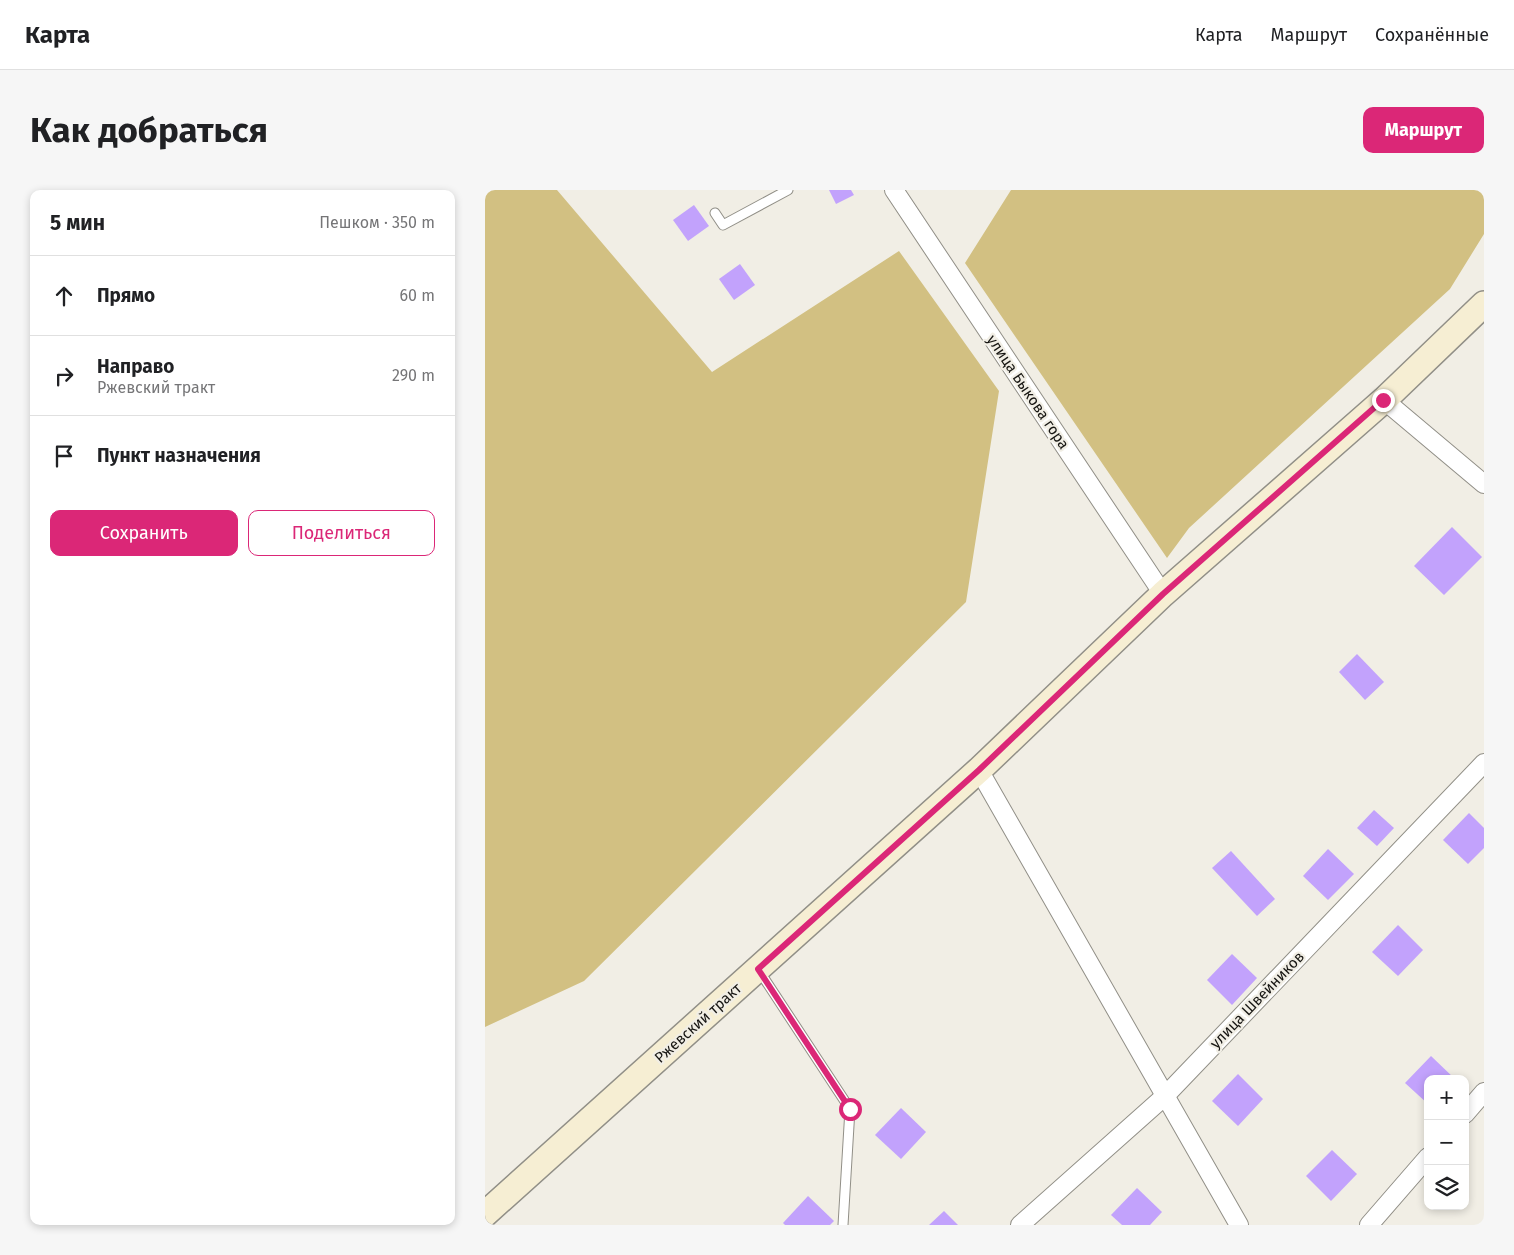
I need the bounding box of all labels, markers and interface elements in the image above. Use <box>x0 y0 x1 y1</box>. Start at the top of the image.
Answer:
text: Карта <box>25 21 90 49</box>
text: Карта <box>1195 24 1243 46</box>
text: Маршрут <box>1271 24 1347 46</box>
text: Сохранённые <box>1375 24 1489 46</box>
button: Маршрут <box>1363 107 1484 153</box>
text: Как добраться <box>30 109 268 151</box>
text: 5 мин <box>50 210 105 236</box>
text: Пешком · 350 m <box>319 213 435 232</box>
icon: ahead <box>50 282 78 310</box>
text: Прямо <box>97 284 155 307</box>
text: 60 m <box>400 286 435 305</box>
street label: улица Быкова гора <box>983 331 1073 453</box>
text: Направо <box>97 355 174 378</box>
icon: right <box>50 362 78 390</box>
text: 290 m <box>392 366 435 385</box>
text: Ржевский тракт <box>97 378 215 397</box>
route end <box>1372 389 1395 412</box>
icon: arrive <box>50 442 78 470</box>
text: Пункт назначения <box>97 444 261 467</box>
button: Сохранить <box>50 510 238 556</box>
button: Поделиться <box>248 510 435 556</box>
street label: улица Швейников <box>1206 948 1308 1052</box>
street label: Ржевский тракт <box>651 979 745 1067</box>
map controls <box>1424 1075 1469 1210</box>
button: + <box>1424 1075 1469 1120</box>
route start <box>839 1098 862 1121</box>
button: − <box>1424 1120 1469 1165</box>
button: layers <box>1424 1165 1469 1210</box>

